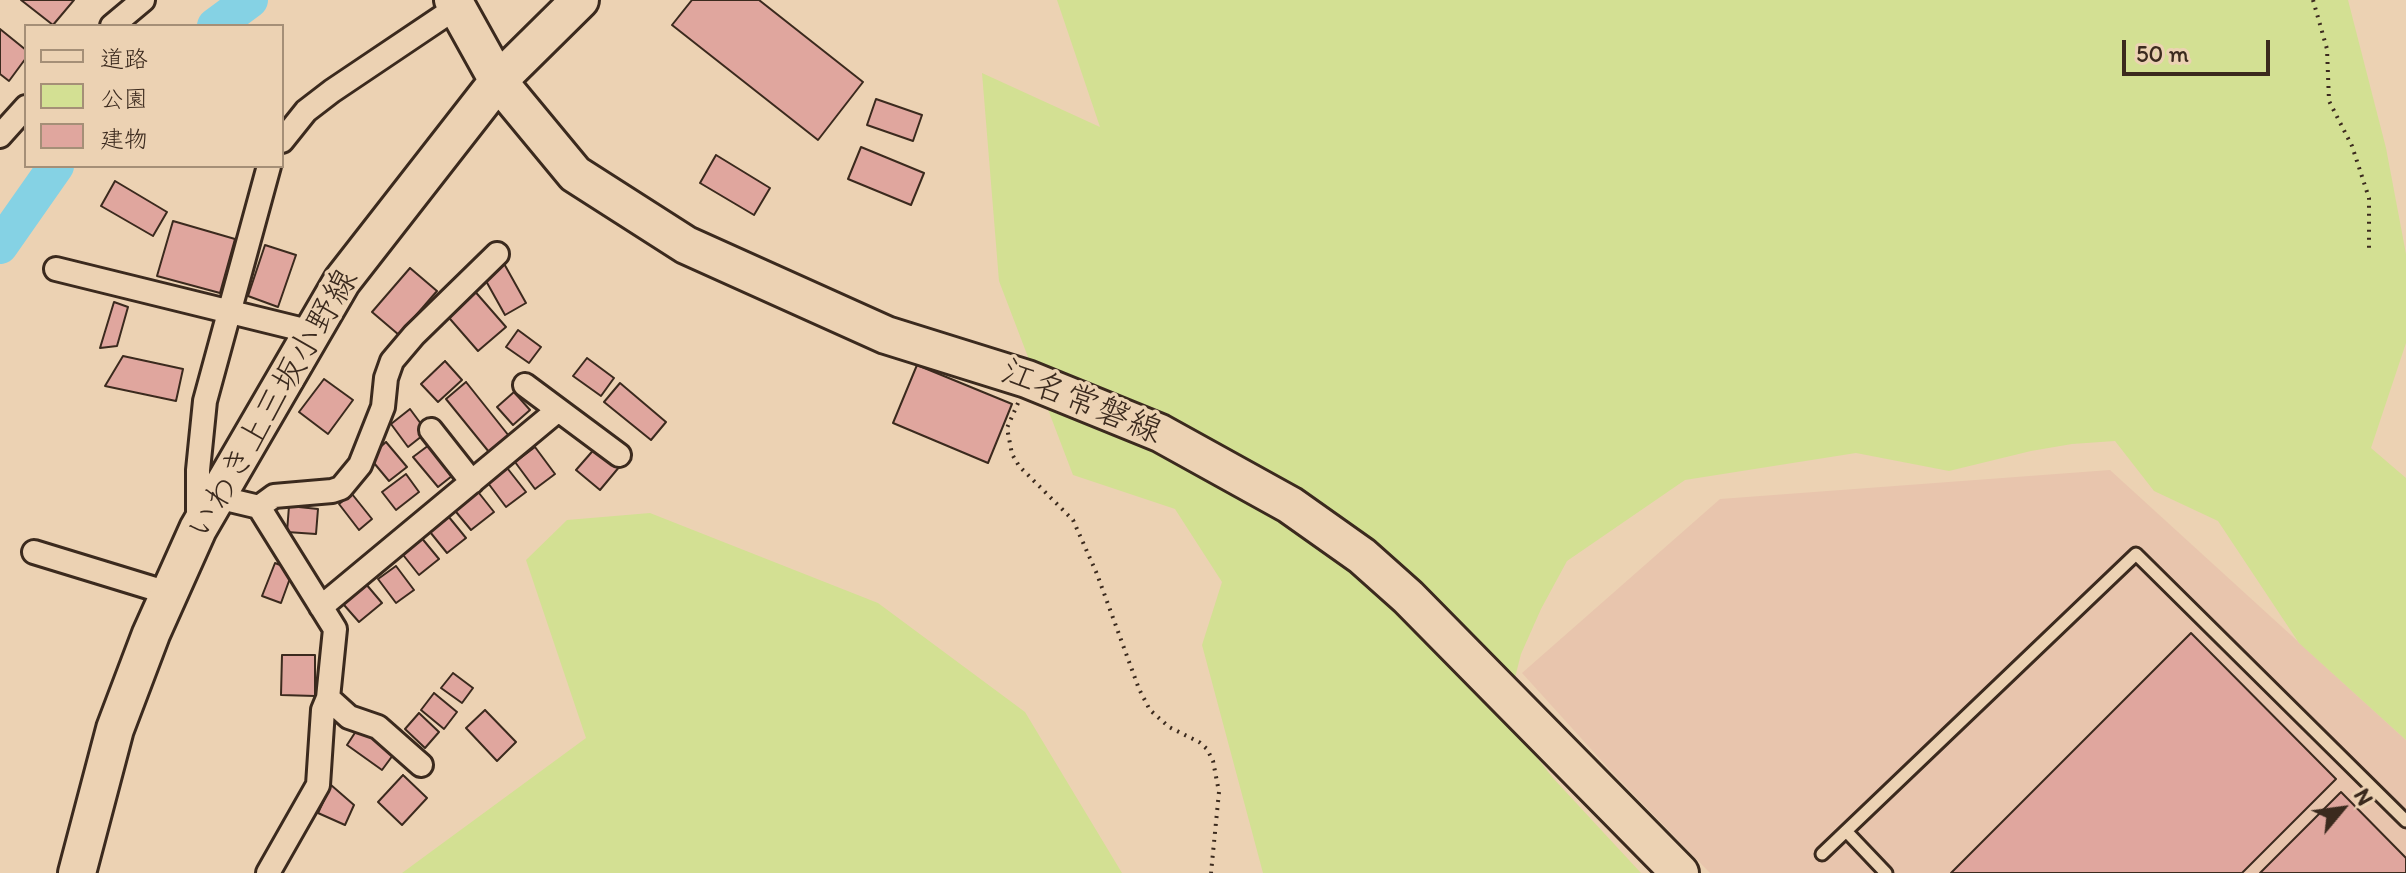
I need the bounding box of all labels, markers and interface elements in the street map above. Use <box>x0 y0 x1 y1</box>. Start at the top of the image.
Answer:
legend <box>24 24 284 168</box>
scale bar <box>2126 24 2274 74</box>
text: 50 m <box>2136 39 2189 68</box>
text: 道路 <box>100 44 148 73</box>
text: 公園 <box>100 84 148 113</box>
text: 建物 <box>100 124 148 153</box>
street label: いわき上三坂小野線 <box>180 262 368 548</box>
street label: 江名常磐線 <box>995 352 1167 454</box>
north arrow <box>2302 769 2382 849</box>
text: N <box>2348 784 2379 810</box>

